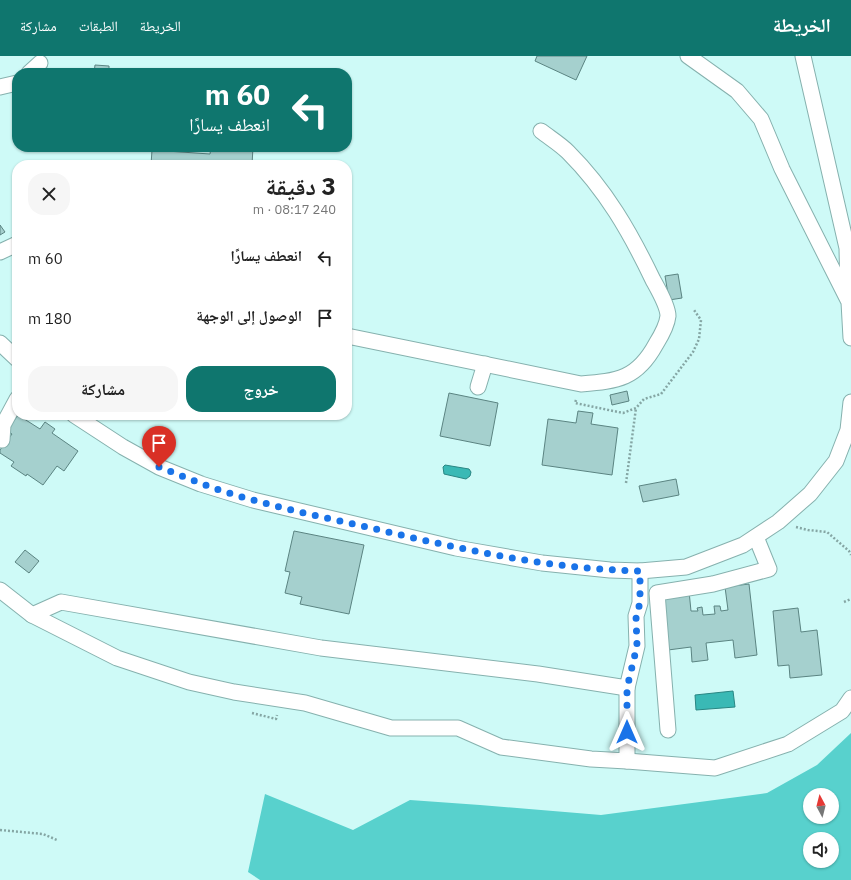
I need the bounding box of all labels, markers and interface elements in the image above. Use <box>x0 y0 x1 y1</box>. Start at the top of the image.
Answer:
text: الخريطة <box>773 13 831 37</box>
text: مشاركة <box>20 17 57 35</box>
text: الطبقات <box>79 17 118 35</box>
text: الخريطة <box>140 17 181 35</box>
text: 60 m <box>205 76 270 113</box>
icon: left <box>284 84 336 136</box>
text: انعطف يسارًا <box>189 113 270 136</box>
text: 3 دقيقة <box>266 170 336 202</box>
button: close <box>28 173 70 215</box>
text: 240 m · 08:17 <box>253 201 336 218</box>
text: انعطف يسارًا <box>230 246 302 265</box>
icon: left <box>314 247 336 269</box>
text: 60 m <box>28 249 63 268</box>
text: الوصول إلى الوجهة <box>196 306 302 325</box>
icon: arrive <box>314 307 336 329</box>
text: 180 m <box>28 309 72 328</box>
button: مشاركة <box>28 366 178 412</box>
button: خروج <box>186 366 336 412</box>
pin <box>142 426 176 467</box>
icon: arrive <box>148 432 170 454</box>
position arrow <box>606 711 648 753</box>
north arrow <box>803 788 839 824</box>
map controls <box>803 788 839 868</box>
button: sound <box>803 832 839 868</box>

